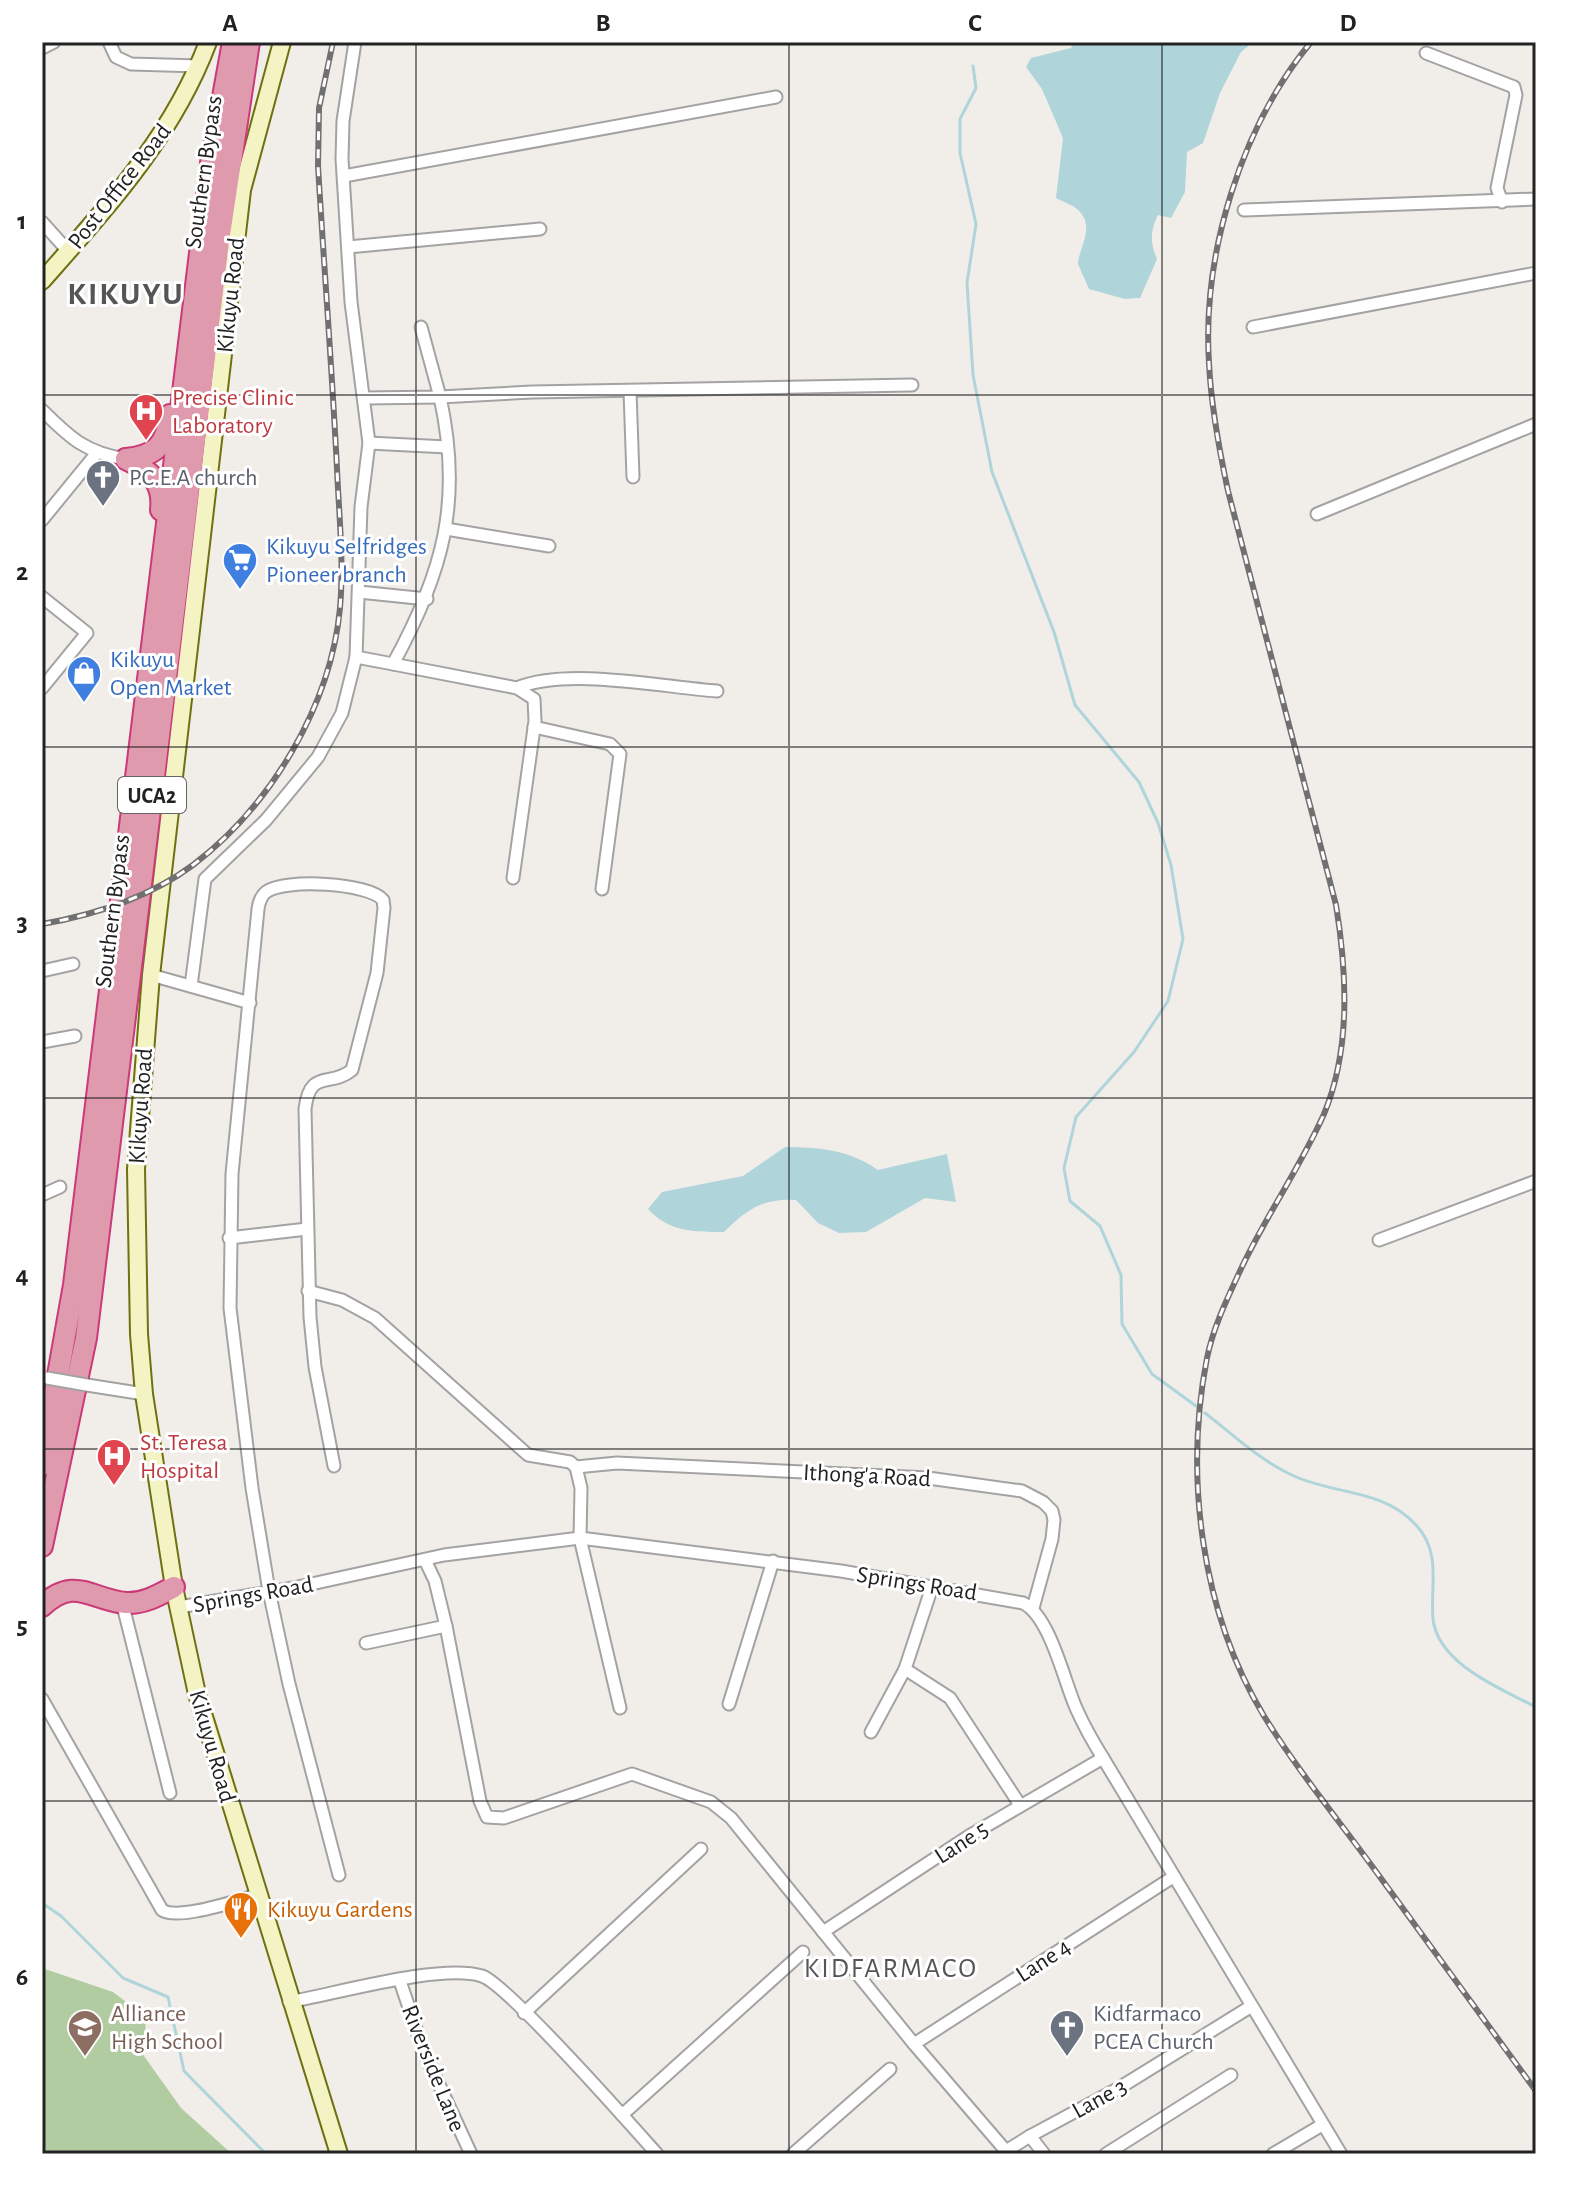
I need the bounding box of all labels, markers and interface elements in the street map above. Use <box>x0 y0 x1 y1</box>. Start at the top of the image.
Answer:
text: A <box>222 10 238 36</box>
text: B <box>595 10 611 36</box>
text: C <box>968 10 982 36</box>
text: D <box>1339 10 1357 36</box>
street label: Southern Bypass <box>181 94 227 250</box>
street label: Post Office Road <box>64 120 176 254</box>
text: 1 <box>17 208 27 234</box>
street label: Kikuyu Road <box>213 236 249 354</box>
district label: KIKUYU <box>67 278 185 310</box>
place label: Precise Clinic Laboratory <box>172 386 294 438</box>
hospital icon: Precise Clinic Laboratory <box>127 392 165 442</box>
church icon: P.C.E.A church <box>84 458 122 508</box>
place label: P.C.E.A church <box>129 466 258 490</box>
place label: Kikuyu Selfridges Pioneer branch <box>266 535 427 587</box>
supermarket icon: Kikuyu Selfridges Pioneer branch <box>221 541 259 591</box>
text: 2 <box>16 559 28 585</box>
place label: Kikuyu Open Market <box>110 648 232 700</box>
shop icon: Kikuyu Open Market <box>65 654 103 704</box>
road number: UCA2 <box>118 777 186 813</box>
street label: Southern Bypass <box>92 833 134 989</box>
text: 3 <box>16 910 28 936</box>
street label: Kikuyu Road <box>125 1047 157 1165</box>
text: 4 <box>15 1262 29 1288</box>
place label: St. Teresa Hospital <box>140 1431 228 1483</box>
hospital icon: St. Teresa Hospital <box>95 1437 133 1487</box>
street label: Ithong'a Road <box>802 1461 932 1491</box>
street label: Springs Road <box>855 1563 979 1605</box>
street label: Springs Road <box>191 1573 315 1617</box>
text: 5 <box>16 1613 28 1639</box>
street label: Kikuyu Road <box>185 1687 240 1805</box>
street label: Lane 5 <box>931 1817 993 1869</box>
restaurant icon: Kikuyu Gardens <box>222 1890 260 1940</box>
place label: Kikuyu Gardens <box>267 1898 413 1922</box>
street label: Lane 4 <box>1012 1934 1075 1987</box>
district label: KIDFARMACO <box>804 1955 978 1983</box>
text: 6 <box>16 1964 28 1990</box>
place label: Alliance High School <box>111 2002 223 2054</box>
street label: Riverside Lane <box>397 2002 469 2135</box>
place label: Kidfarmaco PCEA Church <box>1093 2002 1214 2054</box>
school or university icon: Alliance High School <box>66 2008 104 2058</box>
church icon: Kidfarmaco PCEA Church <box>1048 2008 1086 2058</box>
street label: Lane 3 <box>1068 2074 1131 2123</box>

